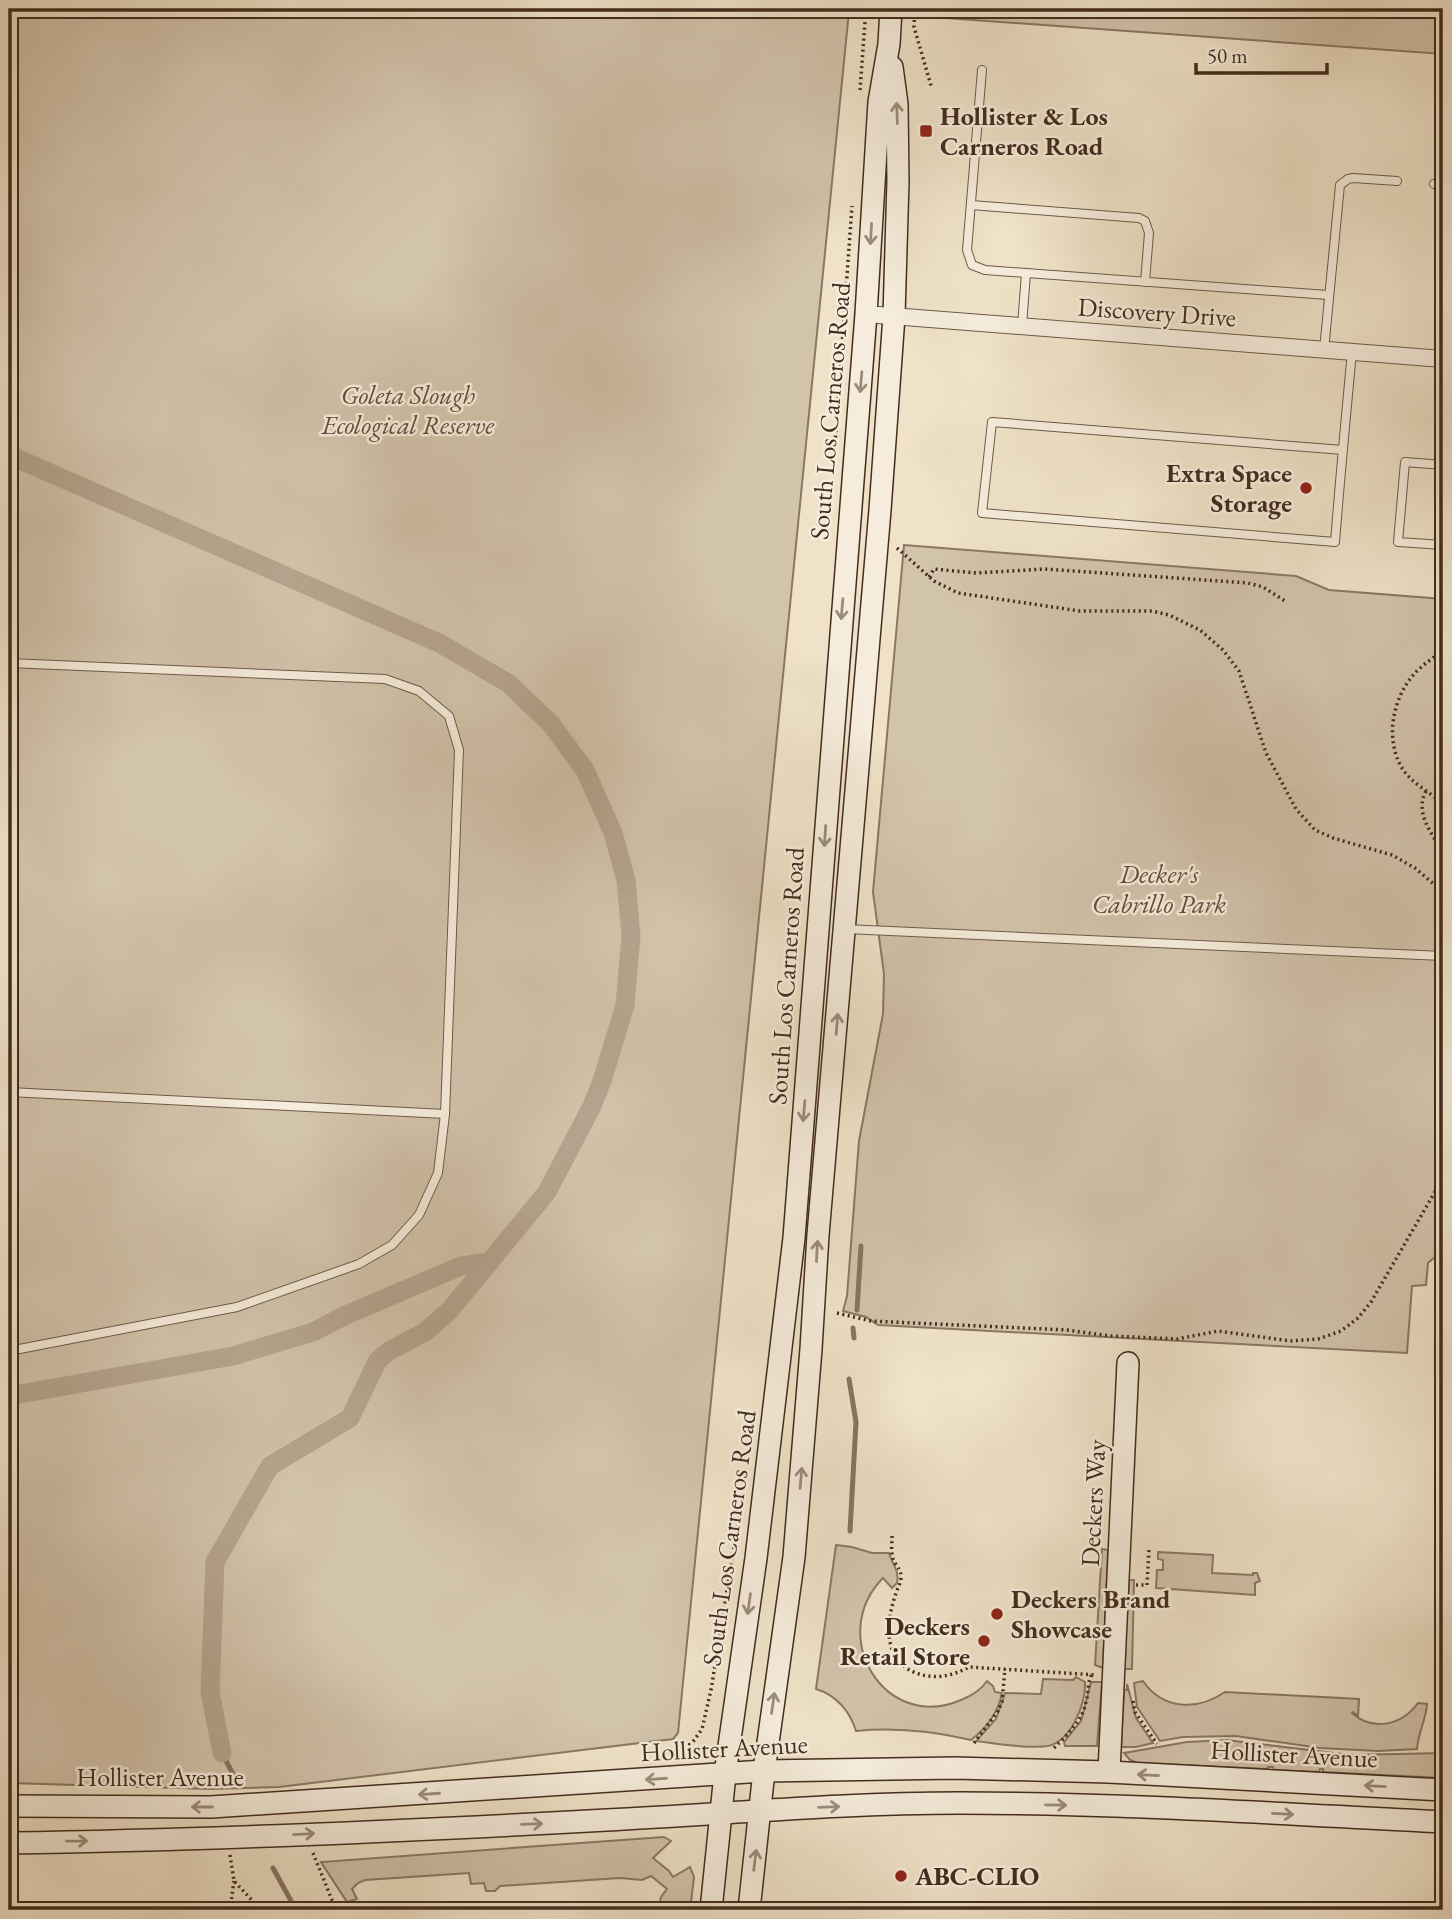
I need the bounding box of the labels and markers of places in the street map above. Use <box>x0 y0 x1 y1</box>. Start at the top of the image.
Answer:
place label: Hollister & Los Carneros Road <box>940 99 1108 163</box>
marker: Hollister & Los Carneros Road <box>918 123 934 139</box>
place label: Extra Space Storage <box>1166 456 1292 520</box>
marker: Extra Space Storage <box>1298 480 1314 496</box>
place label: Deckers Brand Showcase <box>1011 1582 1171 1646</box>
marker: Deckers Brand Showcase <box>989 1606 1005 1622</box>
place label: Deckers Retail Store <box>840 1609 970 1673</box>
marker: Deckers Retail Store <box>976 1633 992 1649</box>
place label: ABC-CLIO <box>914 1859 1039 1893</box>
marker: ABC-CLIO <box>893 1868 909 1884</box>

